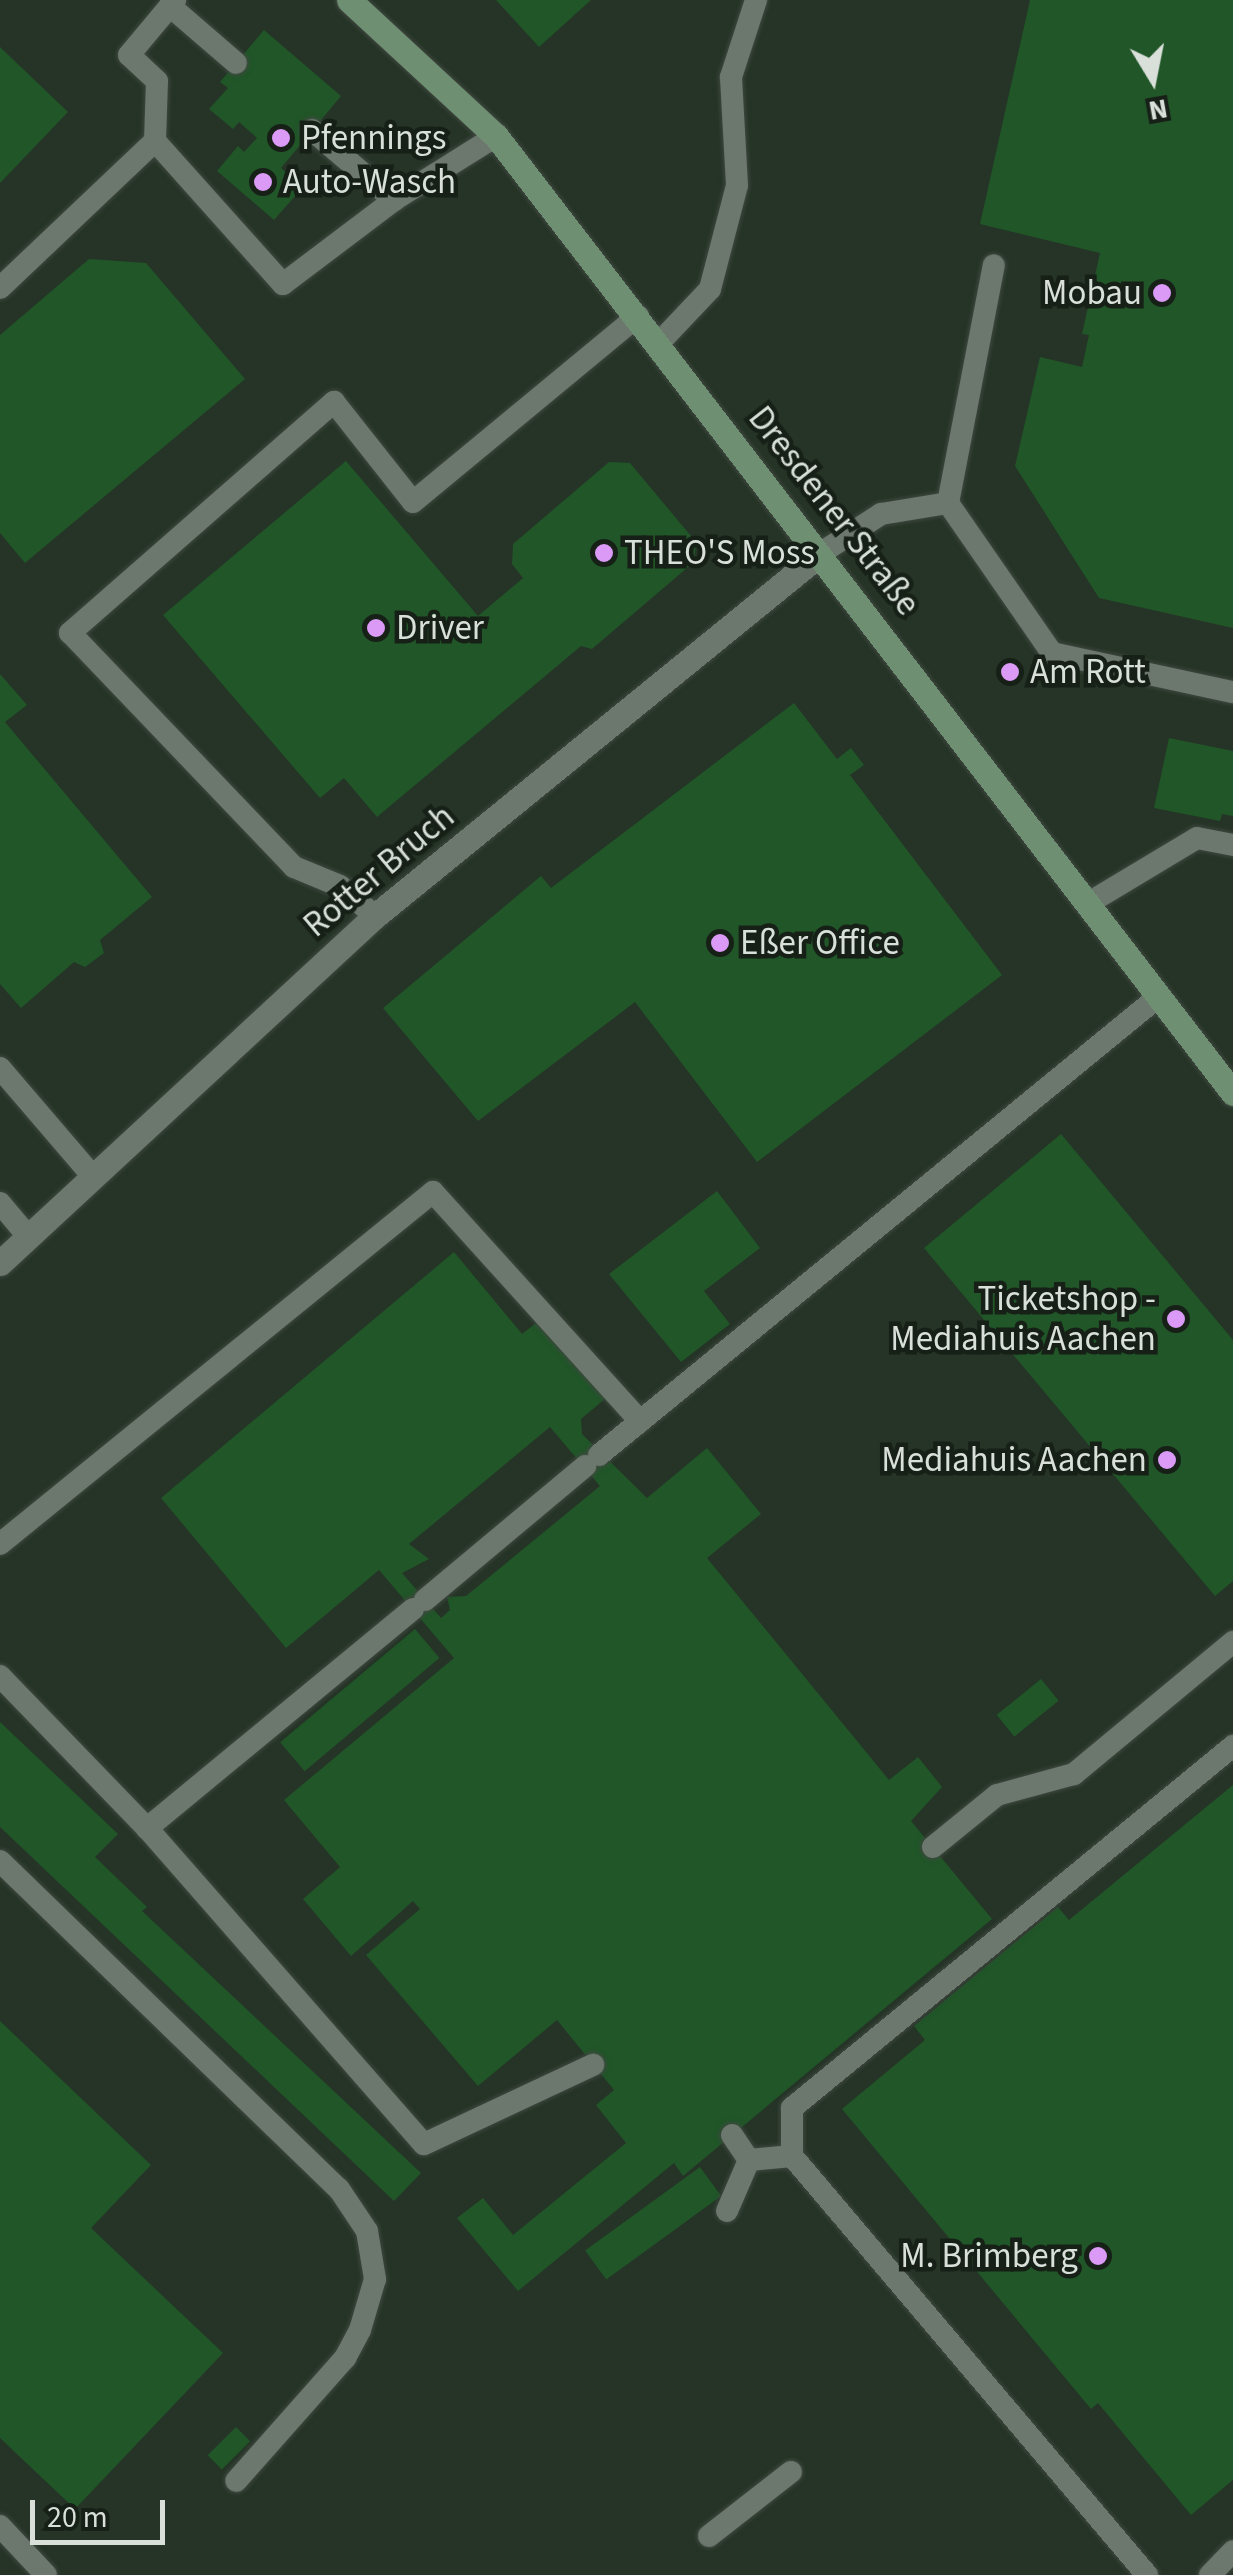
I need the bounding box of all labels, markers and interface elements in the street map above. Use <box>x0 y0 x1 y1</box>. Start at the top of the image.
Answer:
north arrow <box>1103 30 1203 130</box>
text: N <box>1146 88 1171 131</box>
place label: Pfennings <box>301 117 446 159</box>
marker: Pfennings <box>270 127 292 149</box>
place label: Auto-Wasch <box>283 161 456 203</box>
marker: Auto-Wasch <box>252 171 274 193</box>
place label: Mobau <box>1042 272 1142 314</box>
marker: Mobau <box>1151 282 1173 304</box>
street label: Dresdener Straße <box>739 398 929 624</box>
place label: THEO'S Moss <box>624 532 815 574</box>
marker: THEO'S Moss <box>593 542 615 564</box>
place label: Driver <box>396 607 484 649</box>
marker: Driver <box>365 617 387 639</box>
place label: Am Rott <box>1030 651 1146 693</box>
marker: Am Rott <box>999 661 1021 683</box>
street label: Rotter Bruch <box>295 796 463 946</box>
place label: Eßer Office <box>740 922 900 964</box>
marker: Eßer Office <box>709 932 731 954</box>
place label: Ticketshop - Mediahuis Aachen <box>890 1278 1156 1360</box>
marker: Ticketshop - Mediahuis Aachen <box>1165 1308 1187 1330</box>
place label: Mediahuis Aachen <box>881 1439 1147 1481</box>
marker: Mediahuis Aachen <box>1156 1449 1178 1471</box>
place label: M. Brimberg <box>900 2235 1078 2277</box>
marker: M. Brimberg <box>1087 2245 1109 2267</box>
scale bar <box>35 2480 170 2542</box>
text: 20 m <box>47 2496 108 2539</box>

